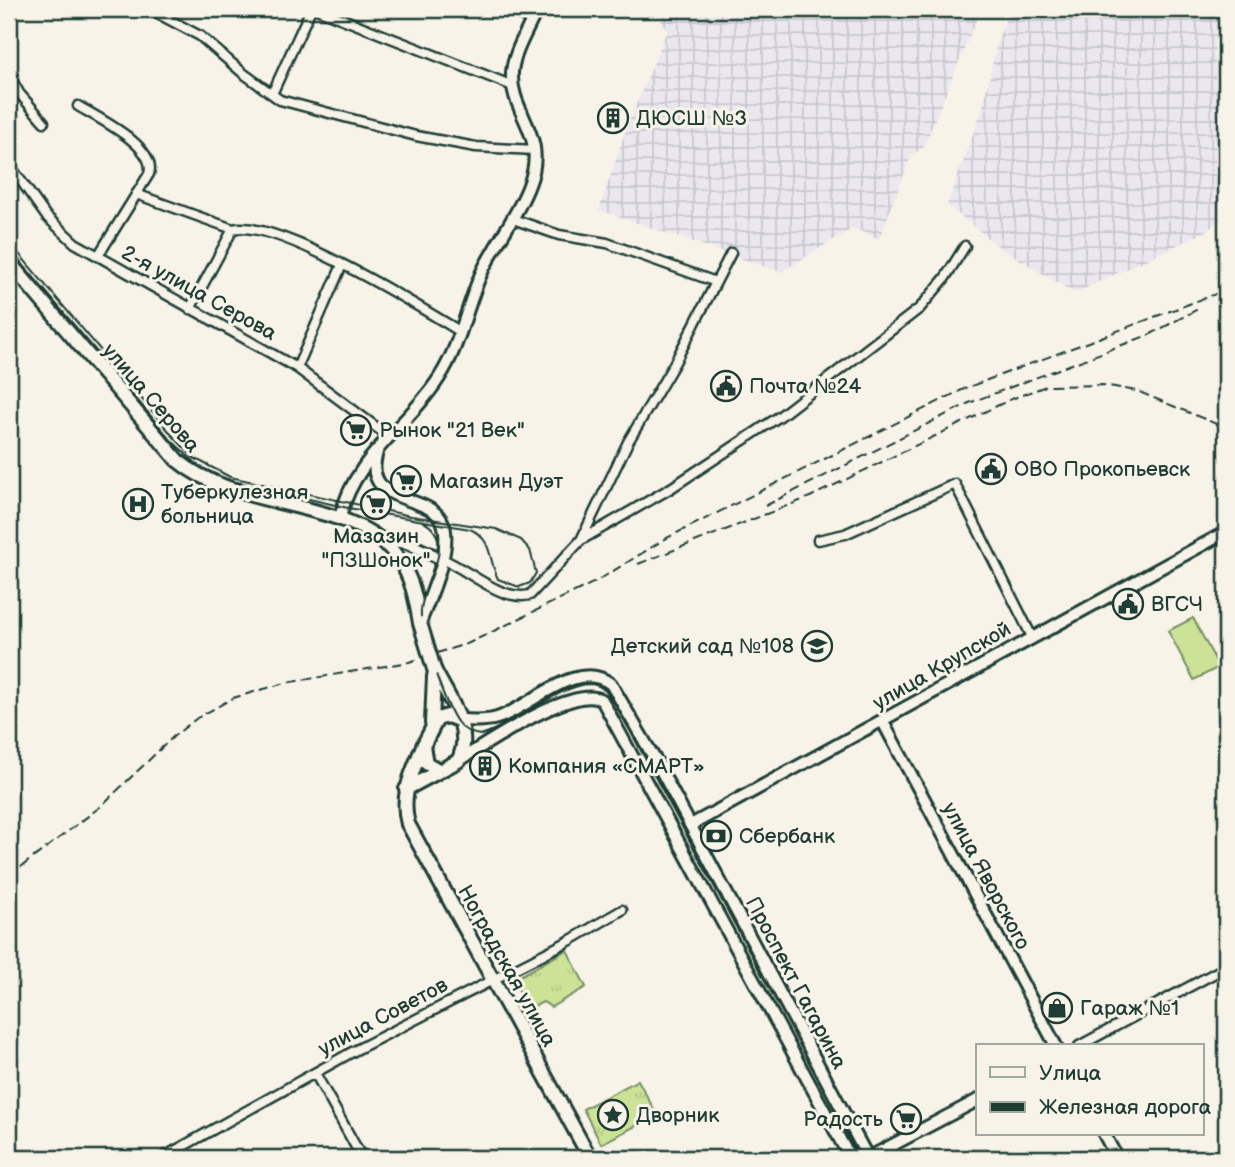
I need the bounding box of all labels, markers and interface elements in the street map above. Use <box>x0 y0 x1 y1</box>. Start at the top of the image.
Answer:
building icon: ДЮСШ №3 <box>596 101 630 135</box>
place label: ДЮСШ №3 <box>636 106 747 131</box>
street label: 2-я улица Серова <box>117 240 281 346</box>
street label: улица Серова <box>97 339 205 458</box>
public building icon: Почта №24 <box>709 369 743 403</box>
place label: Почта №24 <box>749 374 862 399</box>
supermarket icon: Рынок "21 Век" <box>339 413 373 447</box>
place label: Рынок "21 Век" <box>379 418 525 443</box>
public building icon: ОВО Прокопьевск <box>974 452 1008 486</box>
place label: ОВО Прокопьевск <box>1014 457 1190 482</box>
supermarket icon: Магазин Дуэт <box>389 464 423 498</box>
place label: Магазин Дуэт <box>429 469 563 494</box>
place label: Туберкулезная больница <box>161 480 308 529</box>
hospital icon: Туберкулезная больница <box>121 487 155 521</box>
supermarket icon: Мазазин "ПЗШонок" <box>359 487 393 521</box>
place label: Мазазин "ПЗШонок" <box>321 524 431 573</box>
public building icon: ВГСЧ <box>1111 587 1145 621</box>
place label: ВГСЧ <box>1151 592 1203 617</box>
street label: улица Крупской <box>869 616 1015 716</box>
school or university icon: Детский сад №108 <box>800 629 834 663</box>
place label: Детский сад №108 <box>611 634 794 659</box>
building icon: Компания «СМАРТ» <box>468 749 502 783</box>
place label: Компания «СМАРТ» <box>508 754 705 779</box>
street label: улица Яворского <box>937 798 1035 954</box>
bank icon: Сбербанк <box>699 819 733 853</box>
place label: Сбербанк <box>739 824 835 849</box>
street label: Ноградская улица <box>452 881 562 1052</box>
street label: Проспект Гагарина <box>740 893 852 1074</box>
street label: улица Советов <box>314 972 452 1062</box>
shop icon: Гараж №1 <box>1040 991 1074 1025</box>
place label: Гараж №1 <box>1080 996 1179 1021</box>
legend <box>976 1044 1204 1136</box>
text: Улица <box>1039 1061 1102 1086</box>
text: Железная дорога <box>1039 1095 1212 1120</box>
place icon: Дворник <box>596 1098 630 1132</box>
supermarket icon: Радость <box>889 1102 923 1136</box>
place label: Дворник <box>636 1103 719 1128</box>
place label: Радость <box>803 1107 884 1132</box>

